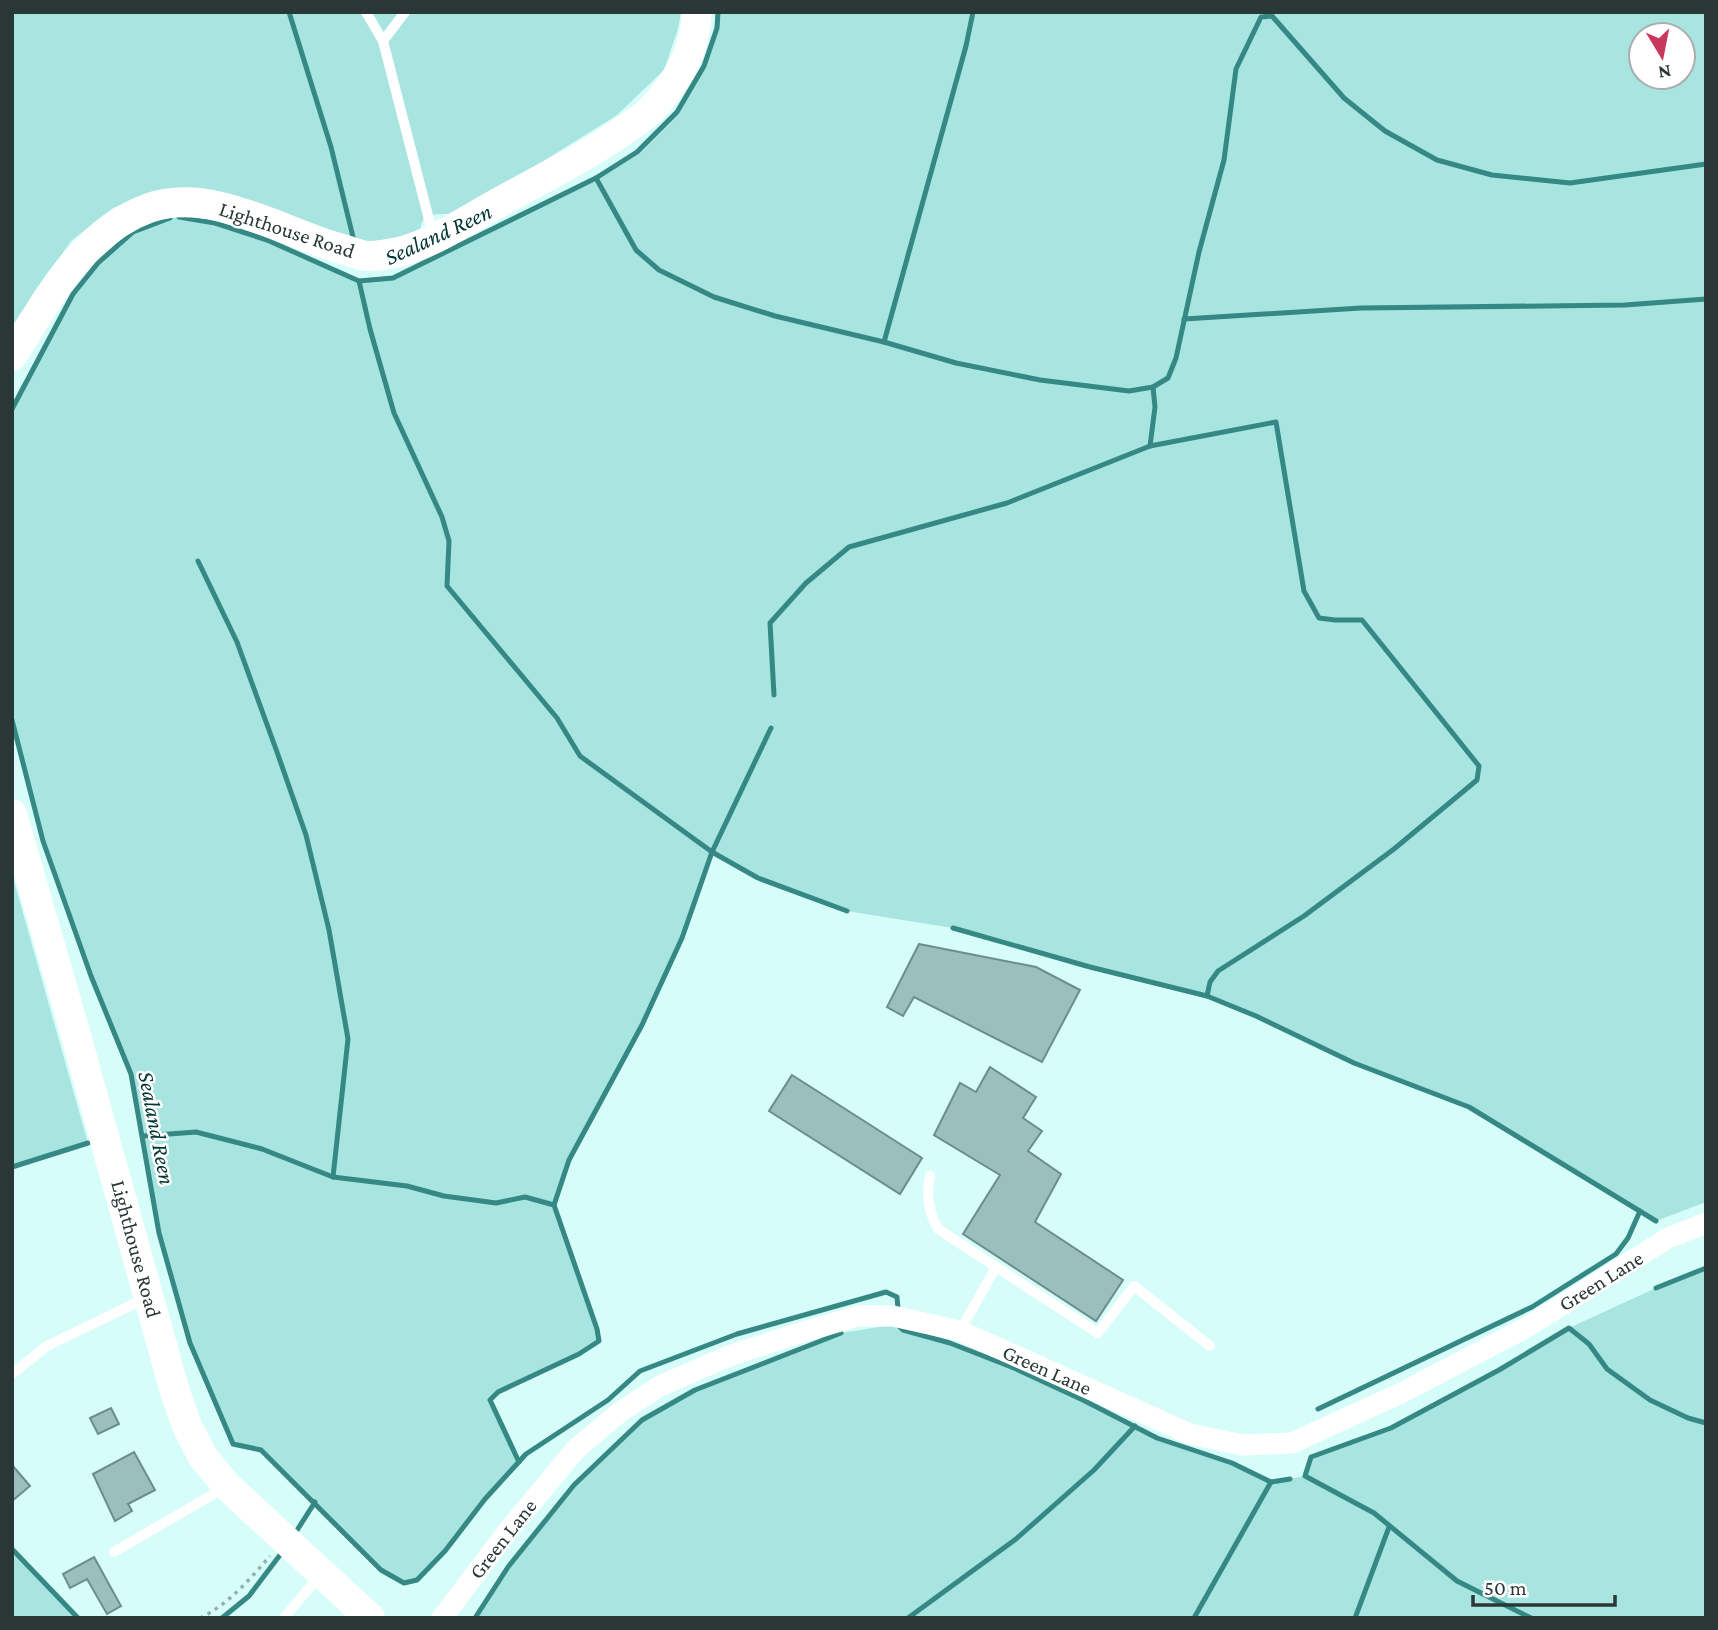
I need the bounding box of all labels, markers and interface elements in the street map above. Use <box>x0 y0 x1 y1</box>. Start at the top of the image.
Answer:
north arrow <box>1627 21 1697 91</box>
text: N <box>1657 61 1673 84</box>
street label: Lighthouse Road <box>216 197 358 263</box>
water label: Sealand Reen <box>380 198 496 270</box>
water label: Sealand Reen <box>133 1069 181 1187</box>
street label: Lighthouse Road <box>106 1178 166 1320</box>
street label: Green Lane <box>1554 1246 1648 1316</box>
street label: Green Lane <box>999 1340 1095 1400</box>
street label: Green Lane <box>464 1494 542 1584</box>
scale bar <box>1473 1564 1615 1608</box>
text: 50 m <box>1484 1576 1527 1600</box>

